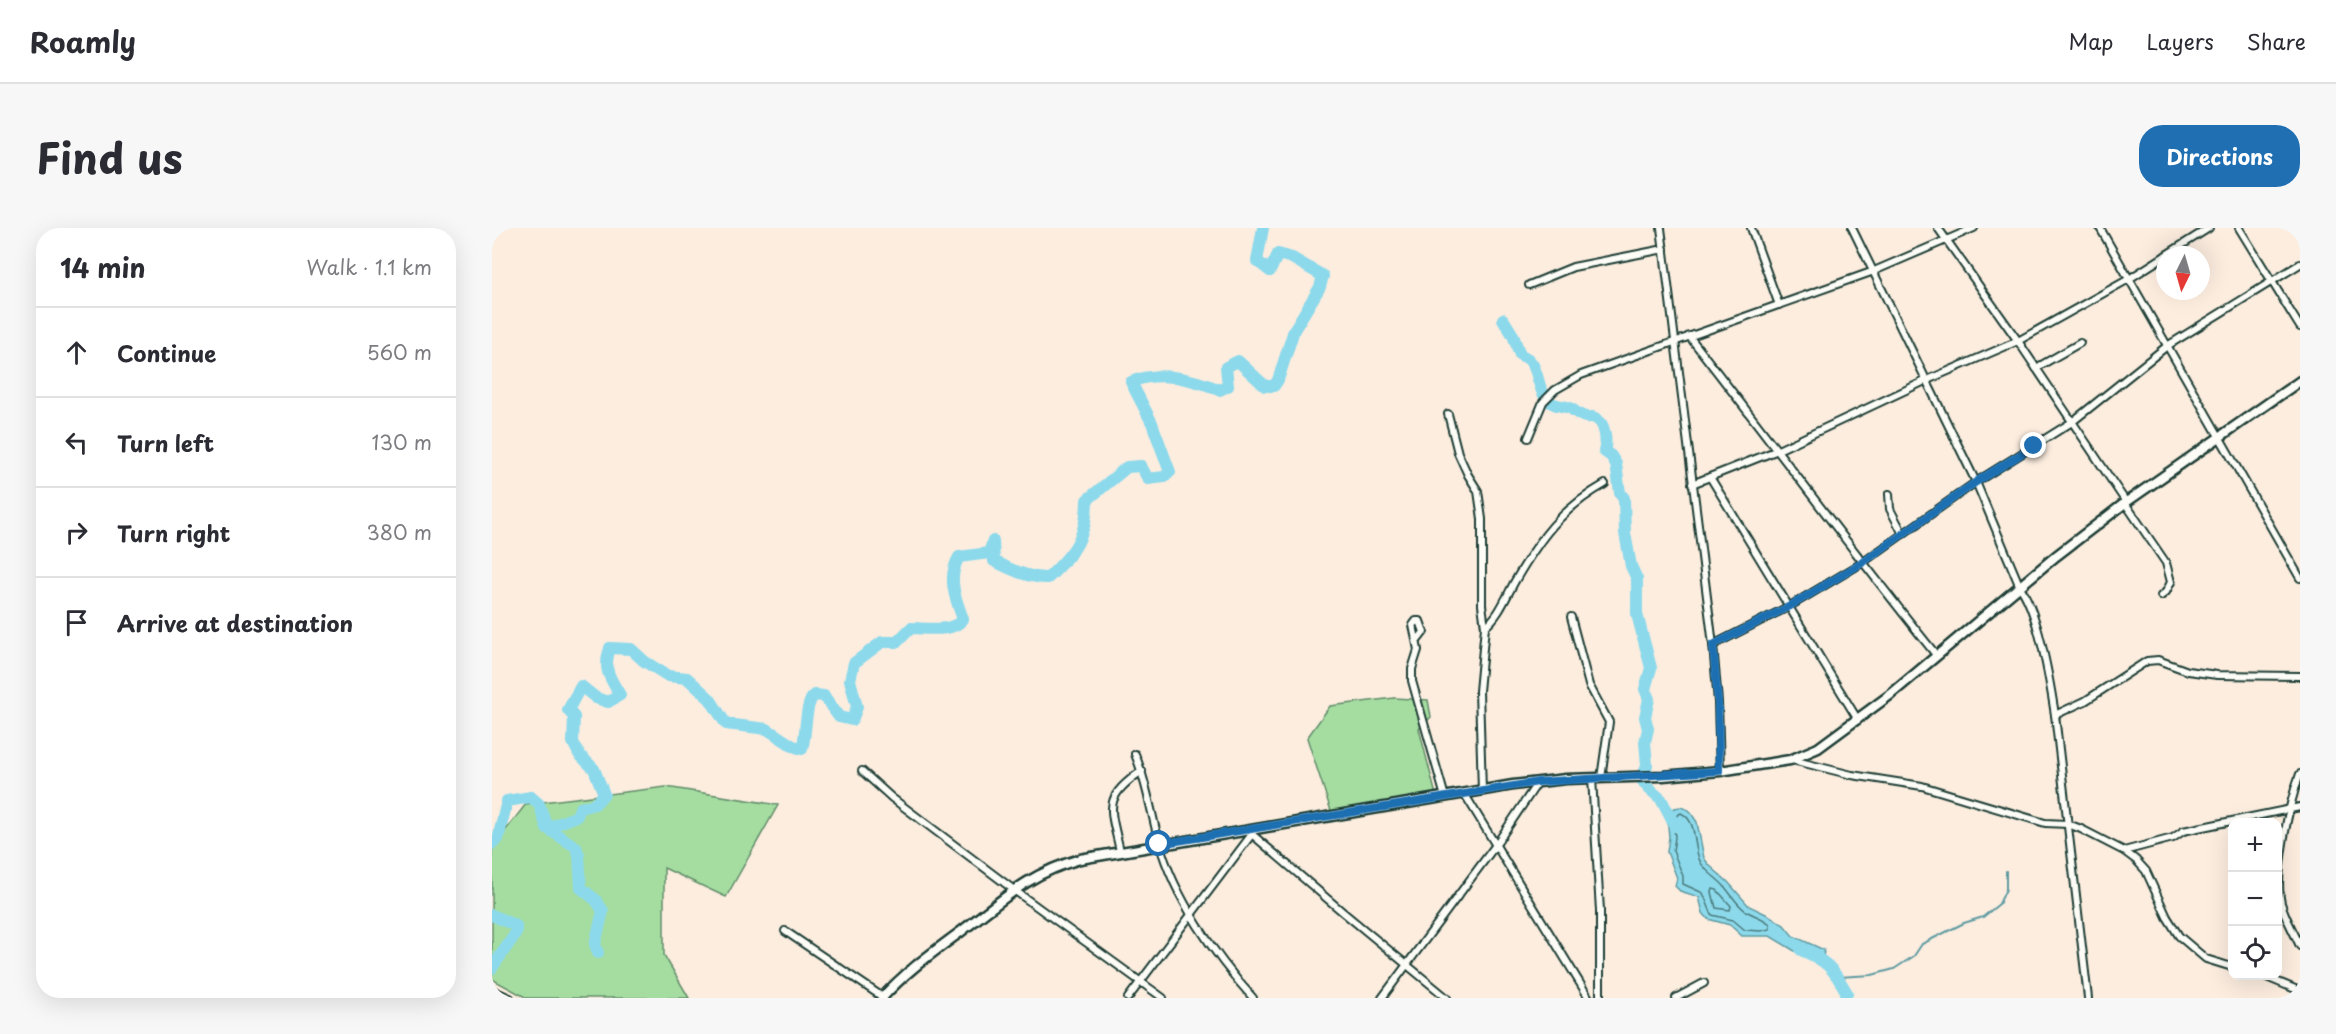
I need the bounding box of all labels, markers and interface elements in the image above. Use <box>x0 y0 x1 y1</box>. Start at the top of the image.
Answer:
text: Roamly <box>30 20 136 63</box>
text: Map <box>2069 25 2113 57</box>
text: Layers <box>2146 25 2214 57</box>
text: Share <box>2247 25 2306 57</box>
text: Find us <box>36 125 183 188</box>
button: Directions <box>2139 125 2300 187</box>
north arrow <box>2156 246 2210 300</box>
text: 14 min <box>60 248 146 287</box>
text: Walk · 1.1 km <box>307 252 432 282</box>
icon: ahead <box>60 336 93 369</box>
text: Continue <box>117 336 216 369</box>
text: 560 m <box>367 337 432 367</box>
icon: left <box>60 426 93 459</box>
text: Turn left <box>117 426 214 459</box>
text: 130 m <box>372 427 432 457</box>
route end <box>2020 432 2046 458</box>
icon: right <box>60 516 93 549</box>
text: Turn right <box>117 516 230 549</box>
text: 380 m <box>366 517 432 547</box>
icon: arrive <box>60 606 93 639</box>
text: Arrive at destination <box>117 606 353 639</box>
map controls <box>2228 818 2282 980</box>
button: + <box>2228 818 2282 872</box>
route start <box>1145 830 1171 856</box>
button: − <box>2228 872 2282 926</box>
button: locate <box>2228 926 2282 980</box>

